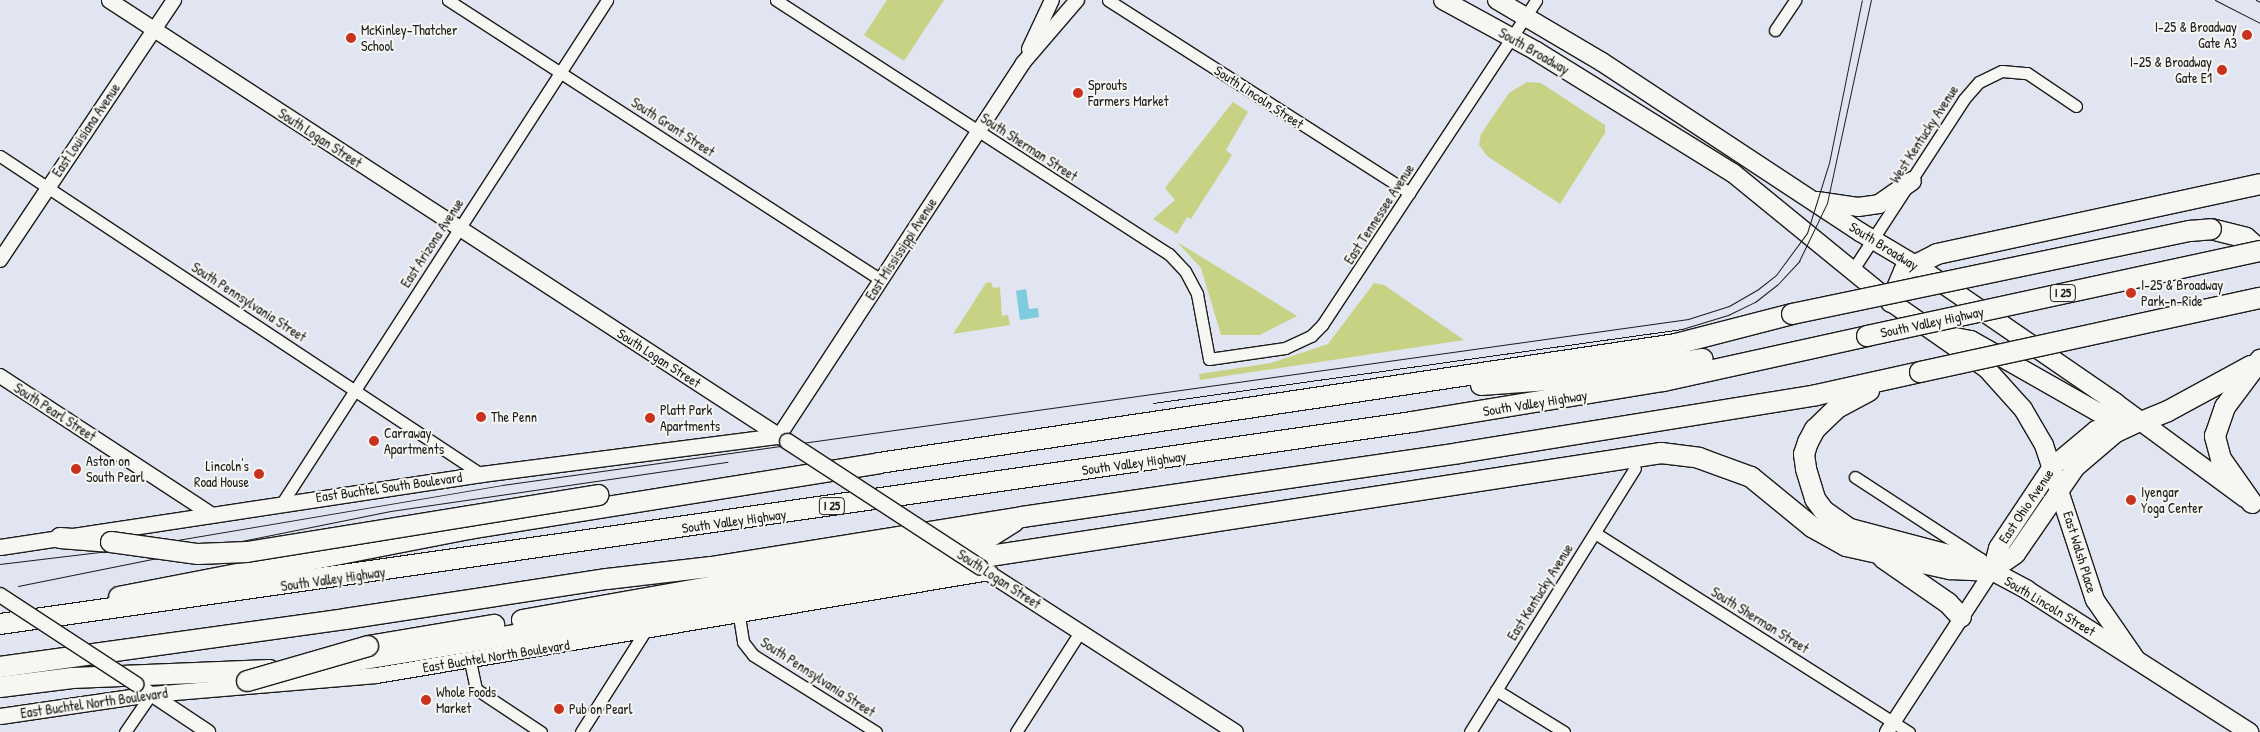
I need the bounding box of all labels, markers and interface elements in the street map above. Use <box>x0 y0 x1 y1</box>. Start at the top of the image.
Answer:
place label: I-25 & Broadway Gate A3 <box>2155 19 2237 52</box>
place label: McKinley-Thatcher School <box>361 22 457 54</box>
street label: South Broadway <box>1496 24 1572 78</box>
marker: I-25 & Broadway Gate A3 <box>2241 29 2253 41</box>
marker: McKinley-Thatcher School <box>345 32 357 44</box>
place label: I-25 & Broadway Gate E1 <box>2130 54 2212 86</box>
street label: South Lincoln Street <box>1211 62 1307 132</box>
marker: I-25 & Broadway Gate E1 <box>2216 64 2228 76</box>
place label: Sprouts Farmers Market <box>1088 77 1169 110</box>
street label: East Louisiana Avenue <box>48 80 124 180</box>
street label: West Kentucky Avenue <box>1886 82 1962 186</box>
marker: Sprouts Farmers Market <box>1072 87 1084 99</box>
street label: South Grant Street <box>628 94 718 160</box>
street label: South Logan Street <box>275 105 365 171</box>
street label: South Sherman Street <box>977 109 1081 185</box>
street label: East Tennessee Avenue <box>1340 161 1418 267</box>
street label: East Arizona Avenue <box>397 195 467 291</box>
street label: East Mississippi Avenue <box>862 195 940 303</box>
street label: South Broadway <box>1846 218 1922 274</box>
street label: South Pennsylvania Street <box>188 259 310 345</box>
place label: I-25 & Broadway Park-n-Ride <box>2141 277 2223 310</box>
road number: I 25 <box>2049 284 2077 302</box>
marker: I-25 & Broadway Park-n-Ride <box>2125 287 2137 299</box>
street label: South Valley Highway <box>1879 303 1985 341</box>
street label: South Logan Street <box>614 325 704 391</box>
street label: South Pearl Street <box>11 379 99 445</box>
street label: South Valley Highway <box>1482 386 1588 420</box>
place label: Platt Park Apartments <box>660 402 720 434</box>
place label: The Penn <box>491 409 537 425</box>
marker: The Penn <box>475 411 487 423</box>
marker: Platt Park Apartments <box>644 412 656 424</box>
place label: Carraway Apartments <box>384 425 444 458</box>
marker: Carraway Apartments <box>368 435 380 447</box>
street label: South Valley Highway <box>1081 447 1187 479</box>
place label: Aston on South Pearl <box>86 453 144 486</box>
place label: Lincoln's Road House <box>194 458 249 491</box>
marker: Aston on South Pearl <box>70 463 82 475</box>
street label: East Ohio Avenue <box>1995 466 2057 546</box>
marker: Lincoln's Road House <box>253 468 265 480</box>
street label: East Buchtel South Boulevard <box>315 468 463 506</box>
place label: Iyengar Yoga Center <box>2141 484 2203 516</box>
marker: Iyengar Yoga Center <box>2125 494 2137 506</box>
road number: I 25 <box>818 496 846 516</box>
street label: South Valley Highway <box>681 505 787 537</box>
street label: East Walsh Place <box>2060 509 2100 595</box>
street label: East Kentucky Avenue <box>1504 541 1576 643</box>
street label: South Logan Street <box>954 546 1044 612</box>
street label: South Valley Highway <box>280 563 386 595</box>
street label: South Lincoln Street <box>2001 572 2099 640</box>
street label: South Sherman Street <box>1708 583 1812 657</box>
street label: South Pennsylvania Street <box>757 634 879 720</box>
street label: East Buchtel North Boulevard <box>421 636 571 676</box>
street label: East Buchtel North Boulevard <box>19 684 169 722</box>
place label: Whole Foods Market <box>436 684 496 716</box>
marker: Whole Foods Market <box>420 694 432 706</box>
place label: Pub on Pearl <box>569 701 632 717</box>
marker: Pub on Pearl <box>553 703 565 715</box>

